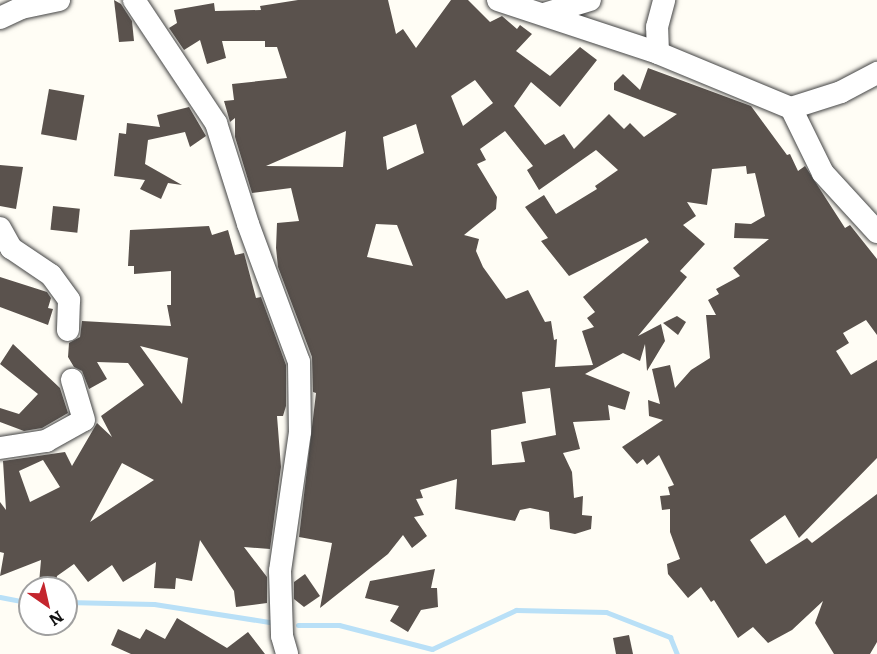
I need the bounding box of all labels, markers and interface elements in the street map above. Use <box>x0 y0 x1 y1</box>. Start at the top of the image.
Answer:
north arrow <box>18 576 78 636</box>
text: N <box>45 606 69 633</box>

